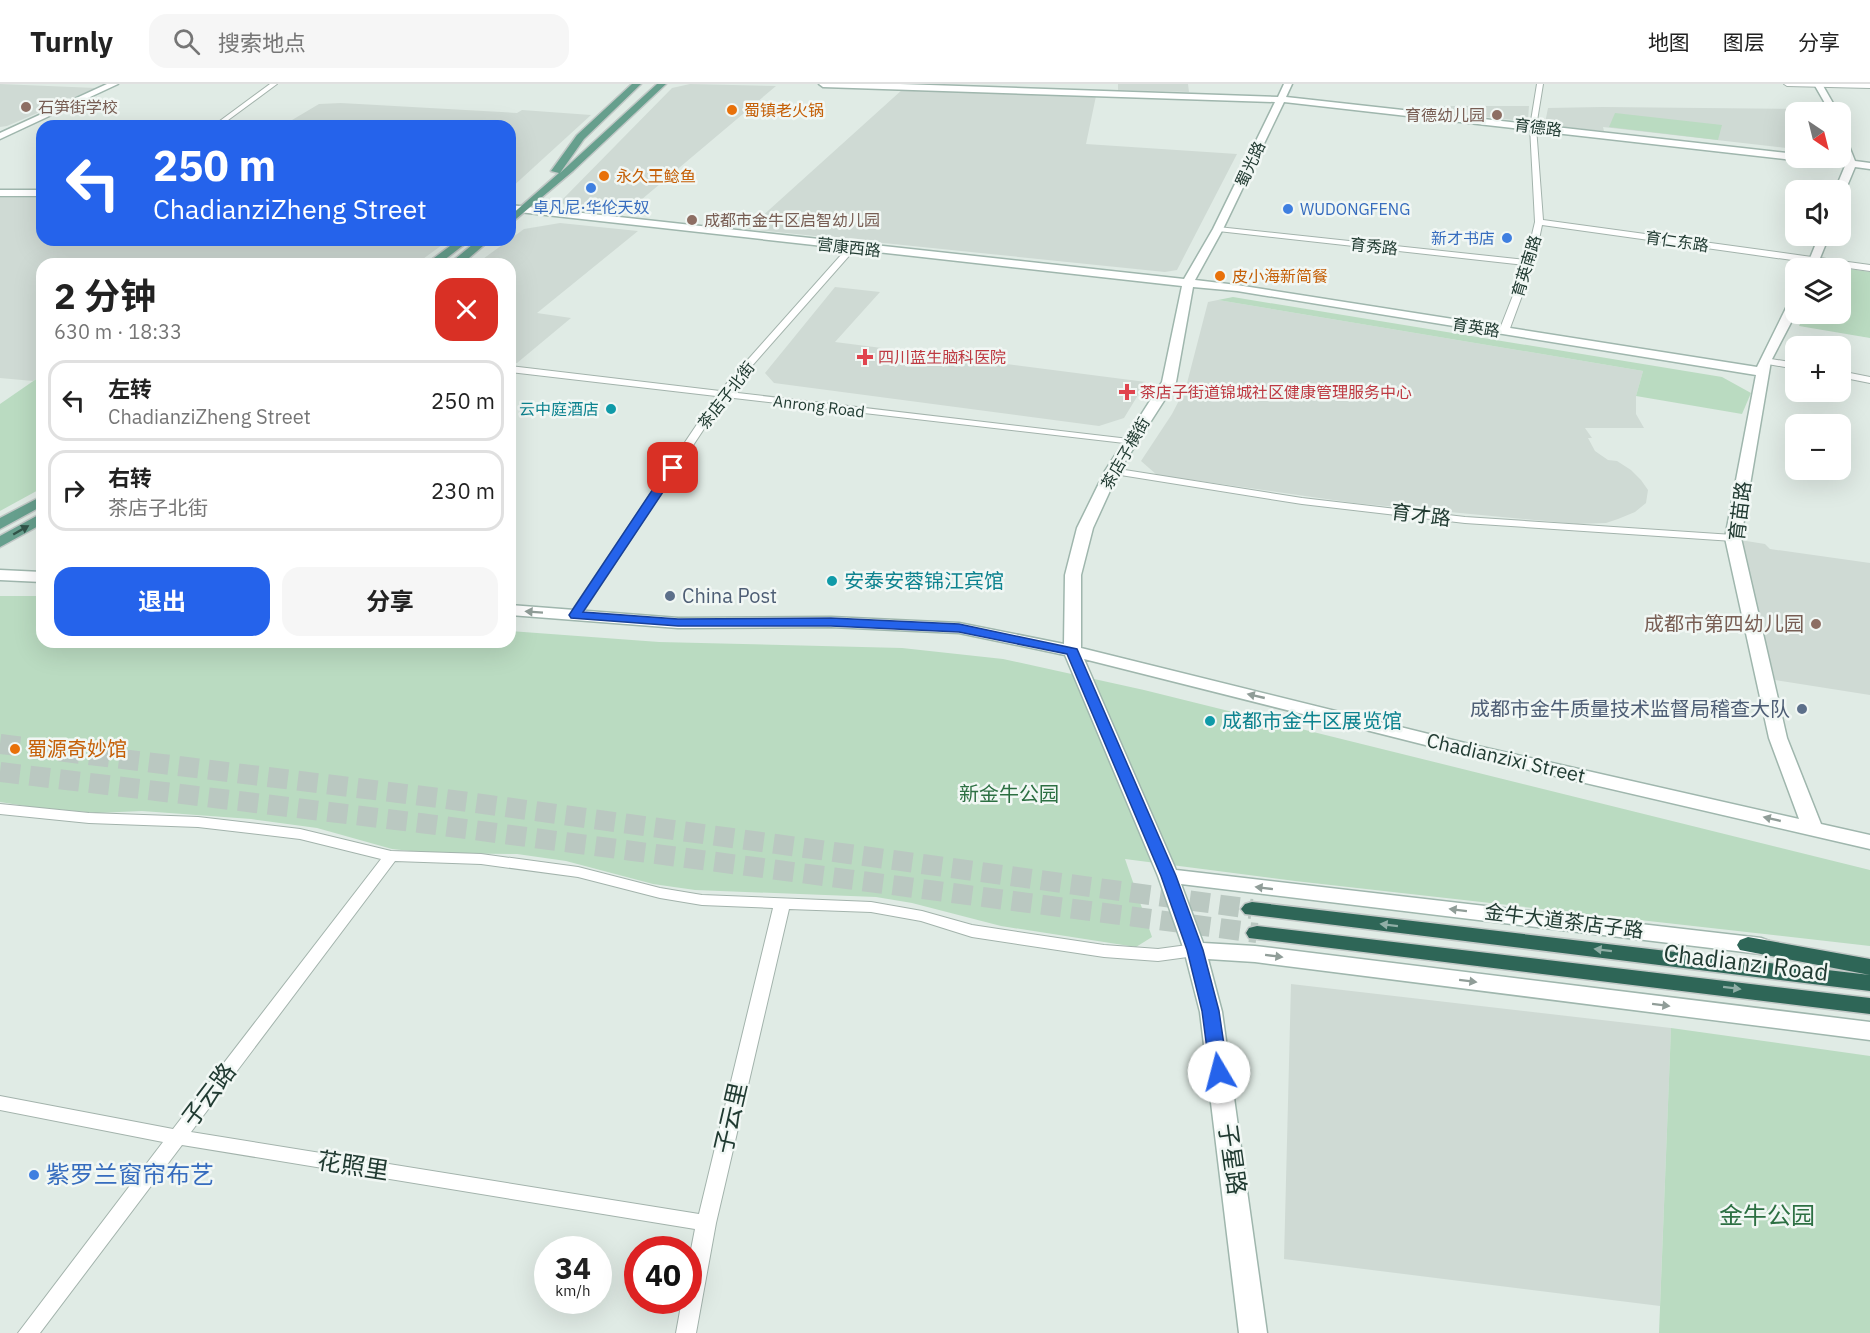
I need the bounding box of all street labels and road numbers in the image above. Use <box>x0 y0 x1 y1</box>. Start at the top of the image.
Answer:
street label: 育德路 <box>1513 114 1563 140</box>
street label: 蜀光路 <box>1231 138 1269 190</box>
street label: 育仁东路 <box>1644 227 1710 255</box>
street label: 育英南路 <box>1507 232 1545 300</box>
street label: 营康西路 <box>816 234 882 260</box>
street label: 育秀路 <box>1349 234 1399 258</box>
street label: 育英路 <box>1451 313 1501 341</box>
street label: 茶店子北街 <box>693 357 759 433</box>
street label: Anrong Road <box>772 390 866 422</box>
street label: 茶店子横街 <box>1096 413 1154 493</box>
street label: 育苗路 <box>1722 480 1757 542</box>
street label: 育才路 <box>1390 497 1452 532</box>
street label: Chadianzixi Street <box>1424 726 1588 789</box>
street label: 金牛大道茶店子路 <box>1483 897 1645 944</box>
street label: Chadianzi Road <box>1662 936 1830 988</box>
street label: 子云路 <box>174 1056 243 1133</box>
street label: 子云里 <box>706 1079 754 1156</box>
street label: 子星路 <box>1212 1121 1254 1197</box>
street label: 花照里 <box>315 1144 391 1186</box>

